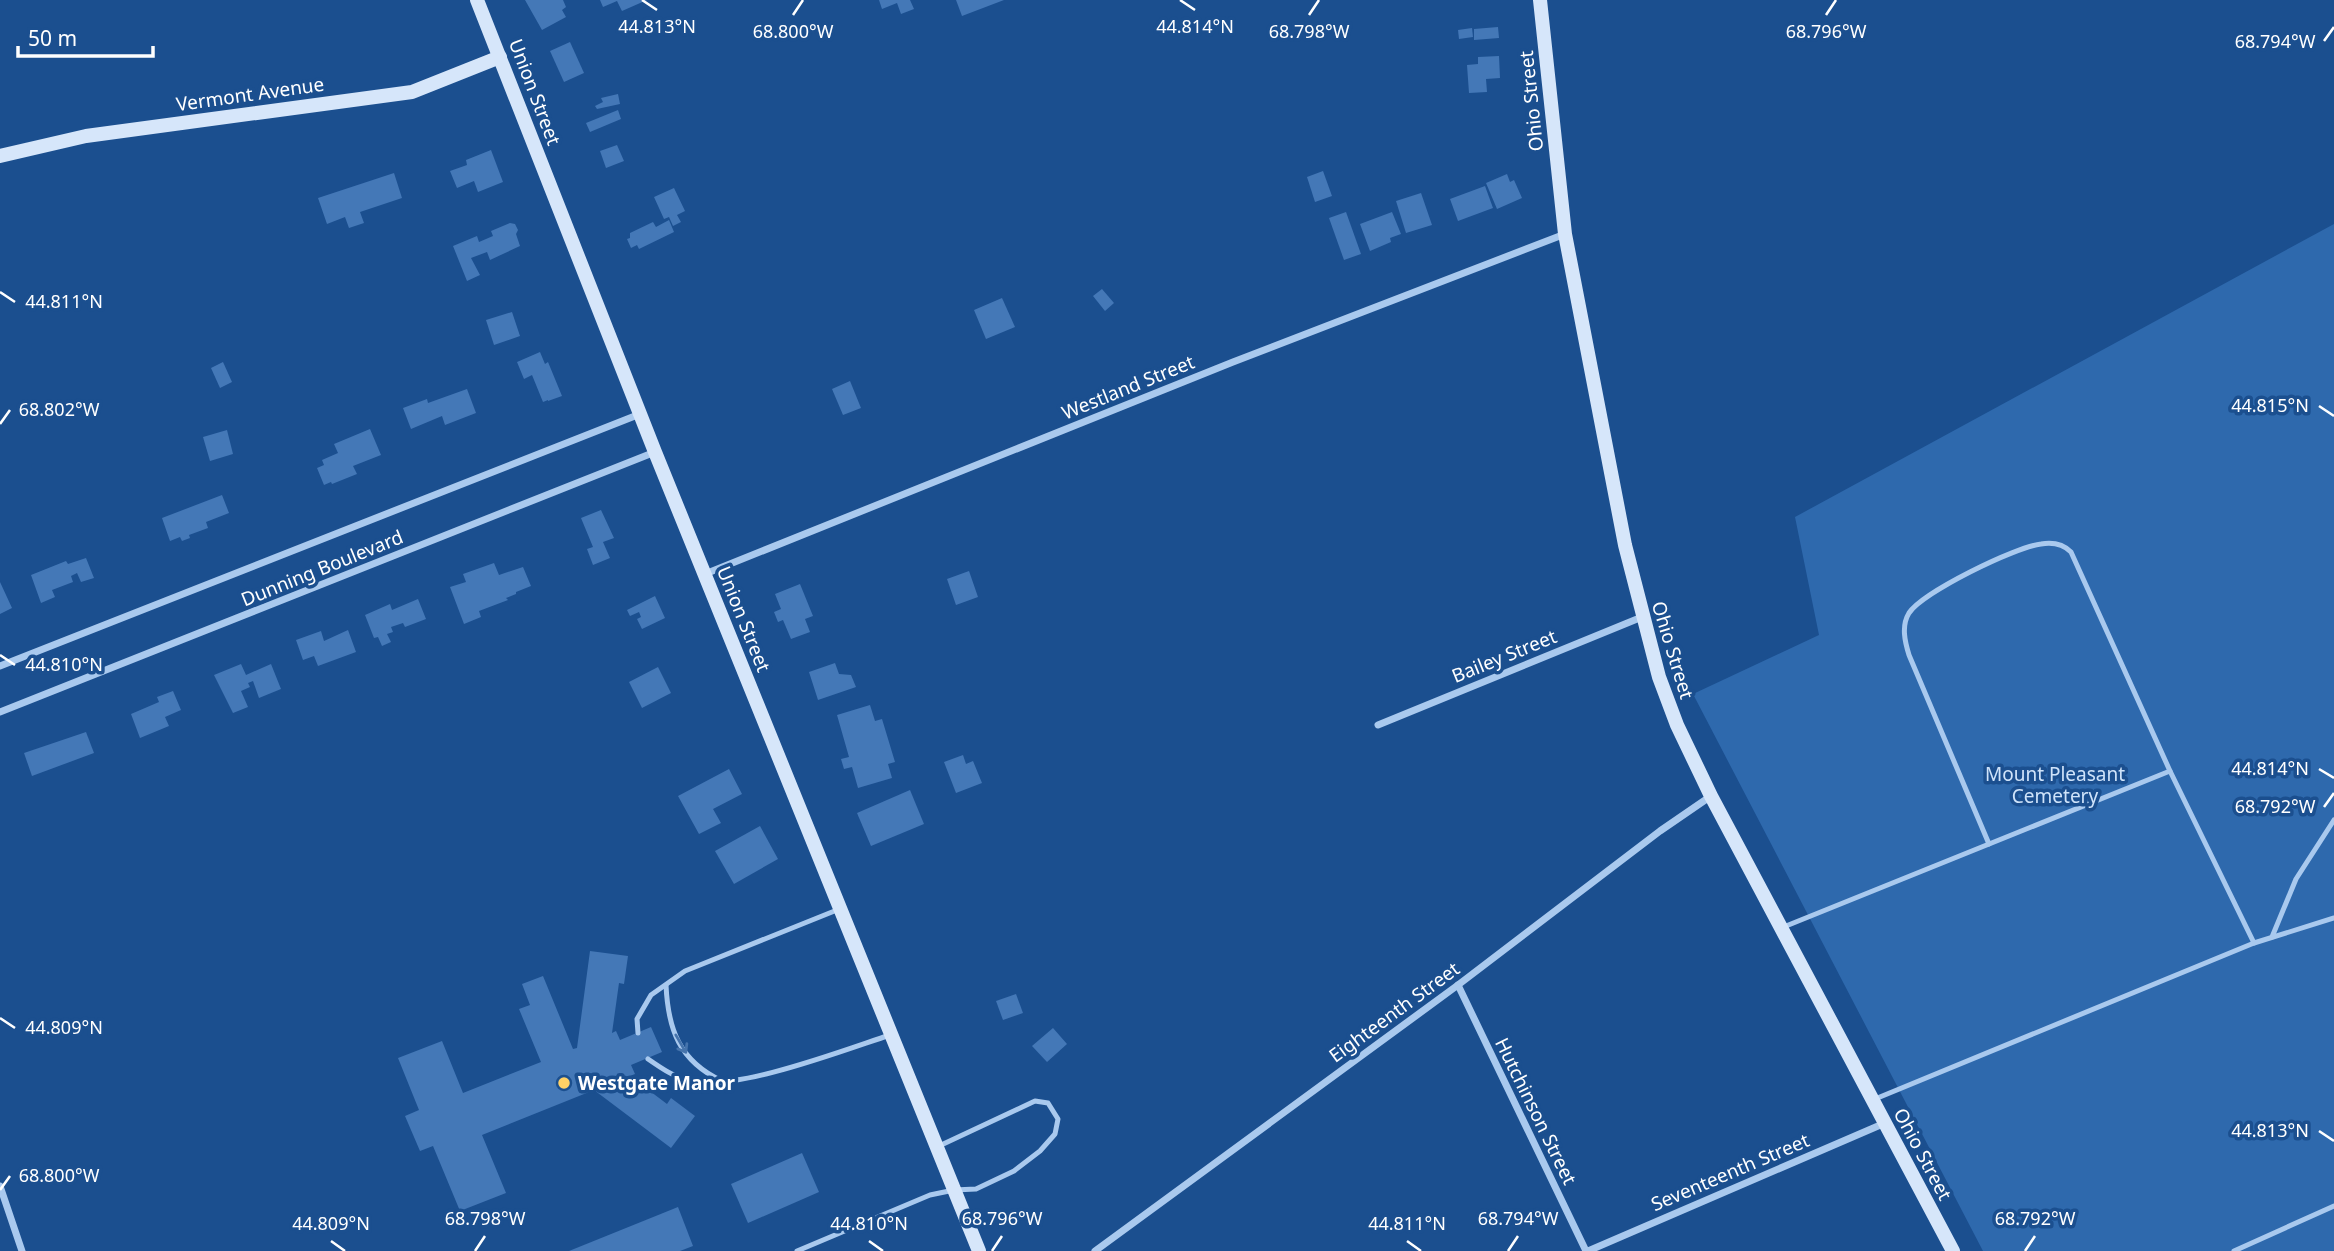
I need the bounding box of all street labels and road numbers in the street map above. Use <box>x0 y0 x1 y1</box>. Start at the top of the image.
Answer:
street label: Union Street <box>503 35 567 149</box>
street label: Ohio Street <box>1513 49 1549 153</box>
street label: Vermont Avenue <box>174 71 326 117</box>
street label: Westland Street <box>1058 348 1198 425</box>
street label: Dunning Boulevard <box>237 524 407 612</box>
street label: Union Street <box>711 562 777 676</box>
street label: Ohio Street <box>1646 598 1700 702</box>
street label: Bailey Street <box>1448 623 1560 689</box>
street label: Eighteenth Street <box>1323 956 1465 1068</box>
street label: Hutchinson Street <box>1489 1033 1583 1189</box>
street label: Ohio Street <box>1888 1103 1958 1205</box>
street label: Seventeenth Street <box>1647 1127 1813 1217</box>

